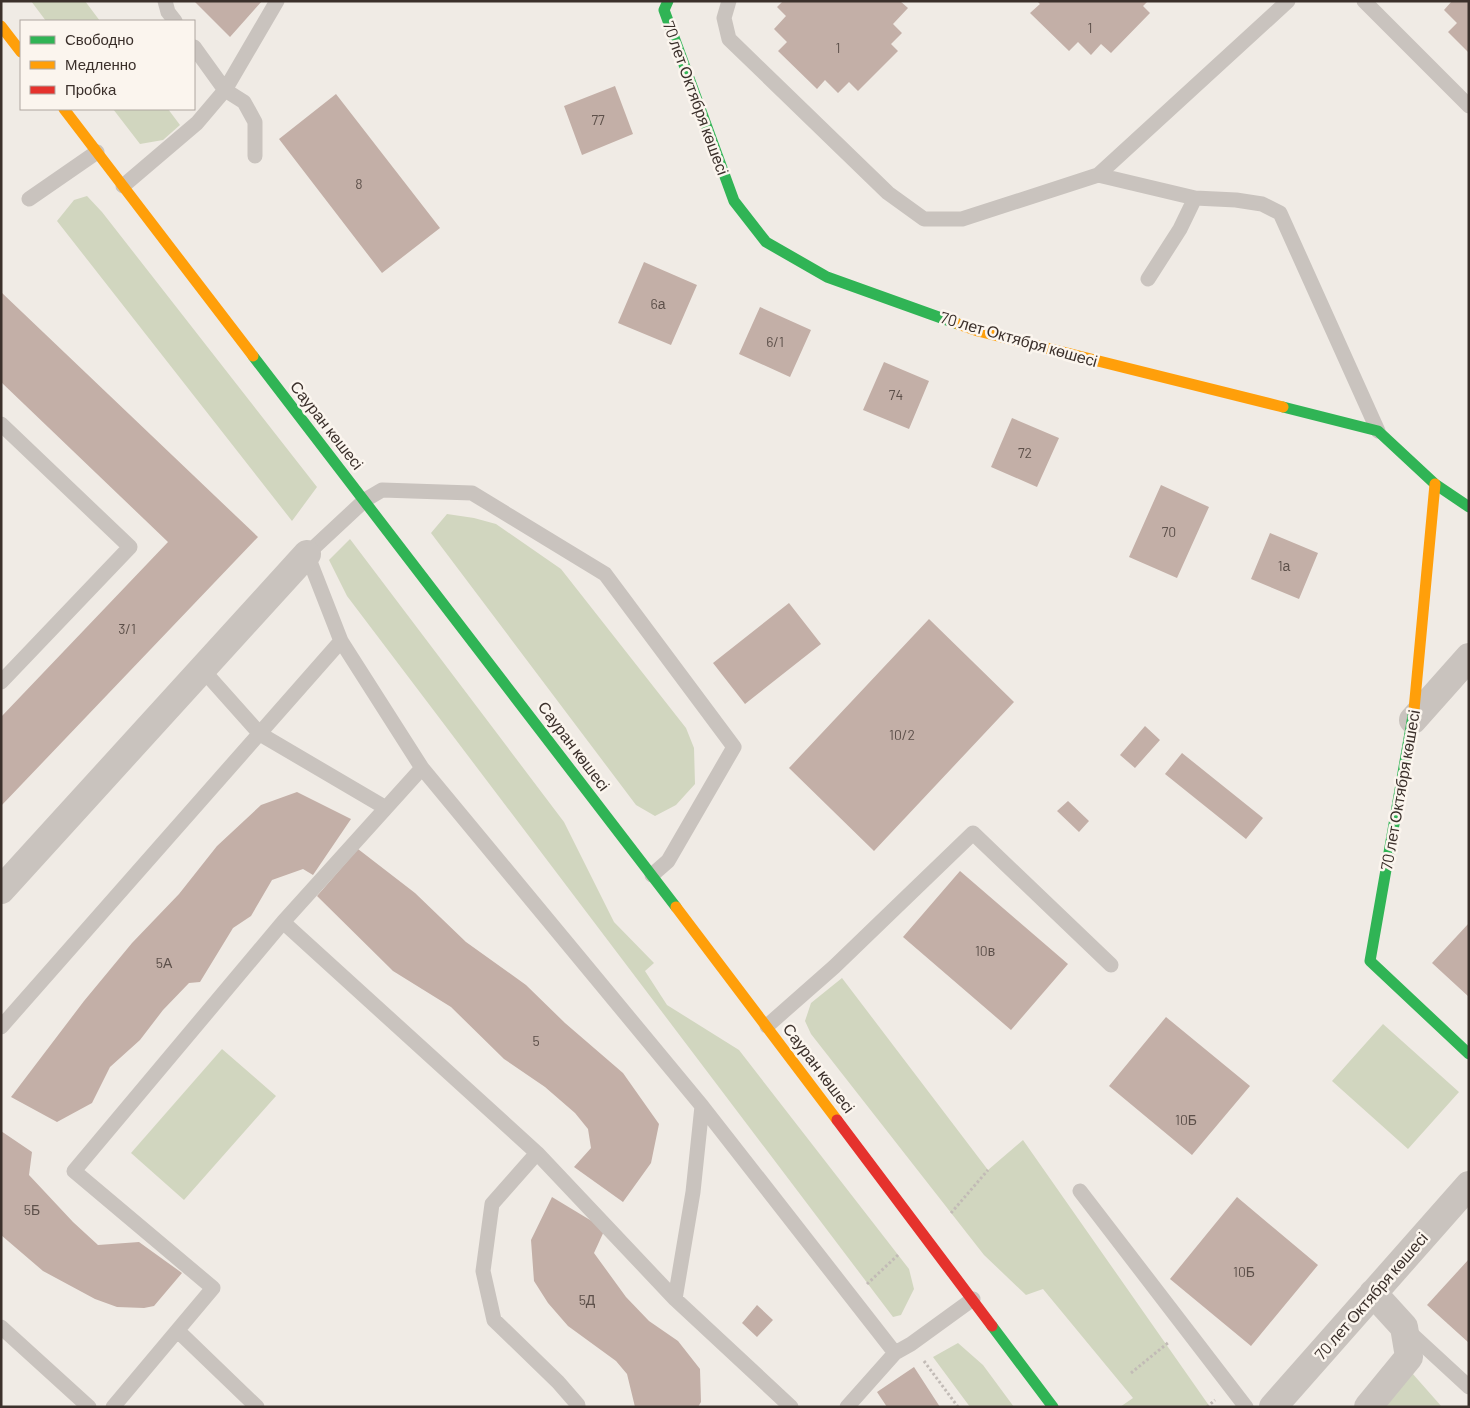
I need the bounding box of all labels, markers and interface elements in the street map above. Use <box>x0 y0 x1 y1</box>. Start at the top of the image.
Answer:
street label: 70 лет Октября көшесі <box>660 18 733 177</box>
house number: 1 <box>1088 19 1092 36</box>
legend <box>20 20 195 110</box>
text: Свободно <box>65 30 134 48</box>
house number: 1 <box>836 39 840 56</box>
text: Медленно <box>65 55 136 73</box>
text: Пробка <box>65 80 117 98</box>
house number: 77 <box>591 111 605 128</box>
house number: 8 <box>355 175 363 192</box>
house number: 6а <box>651 295 666 312</box>
street label: 70 лет Октября көшесі <box>938 307 1100 370</box>
house number: 6/1 <box>766 333 784 350</box>
street label: Сауран көшесі <box>287 377 368 473</box>
house number: 74 <box>889 386 903 403</box>
house number: 72 <box>1018 444 1032 461</box>
house number: 70 <box>1162 523 1176 540</box>
house number: 1а <box>1278 557 1291 574</box>
house number: 3/1 <box>118 620 136 637</box>
street label: Сауран көшесі <box>535 697 614 794</box>
street label: 70 лет Октября көшесі <box>1376 708 1423 872</box>
house number: 10/2 <box>889 726 915 743</box>
house number: 10в <box>975 942 995 959</box>
house number: 5А <box>156 954 173 971</box>
street label: Сауран көшесі <box>780 1019 859 1116</box>
house number: 5 <box>532 1032 540 1049</box>
house number: 10Б <box>1175 1111 1197 1128</box>
house number: 5Б <box>24 1201 40 1218</box>
street label: 70 лет Октября көшесі <box>1310 1228 1431 1363</box>
house number: 10Б <box>1233 1263 1255 1280</box>
house number: 5Д <box>579 1291 596 1308</box>

